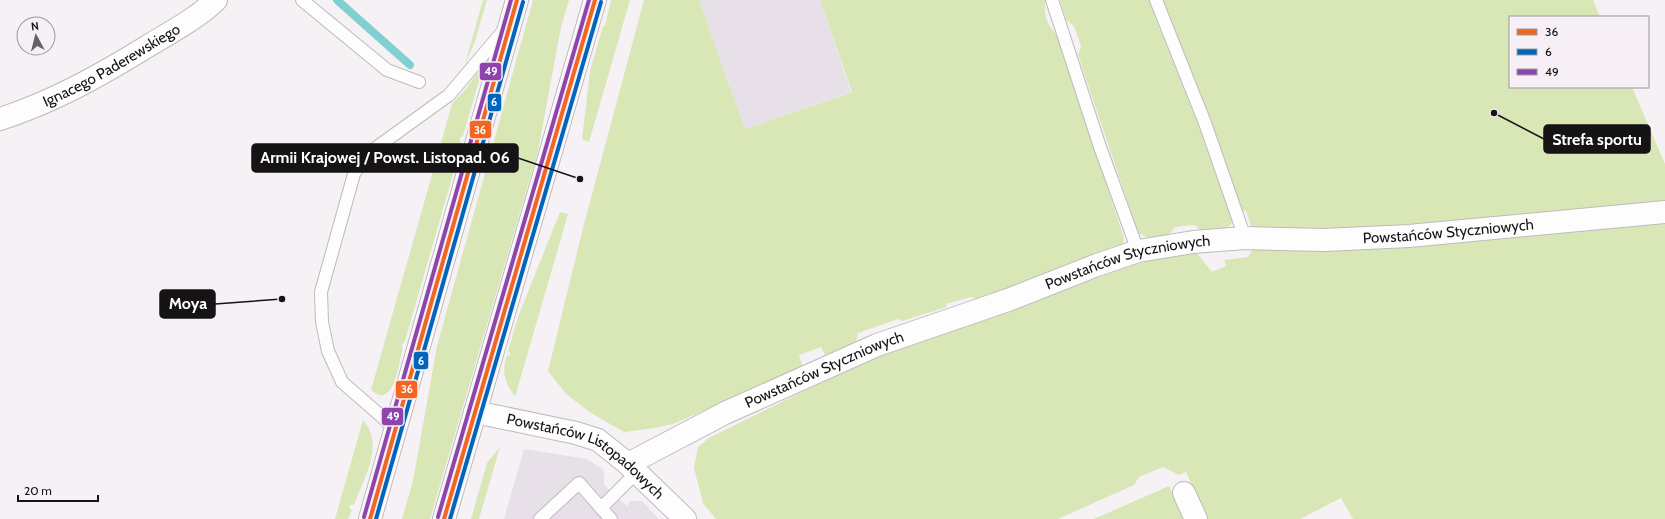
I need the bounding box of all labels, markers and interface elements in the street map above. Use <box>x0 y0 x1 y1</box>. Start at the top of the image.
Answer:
north arrow <box>16 16 56 56</box>
legend <box>1509 16 1649 88</box>
text: N <box>30 19 39 33</box>
street label: Ignacego Paderewskiego <box>40 20 183 111</box>
text: 36 <box>1545 24 1558 39</box>
text: 6 <box>1545 44 1552 59</box>
line badge: 49 <box>479 62 502 81</box>
text: 49 <box>484 64 498 78</box>
text: 49 <box>1545 64 1559 79</box>
line badge: 6 <box>487 93 502 112</box>
text: 6 <box>491 95 497 109</box>
line badge: 36 <box>469 120 492 139</box>
text: 36 <box>474 123 486 137</box>
callout: Strefa sportu <box>1544 125 1650 153</box>
text: Strefa sportu <box>1552 130 1642 149</box>
callout: Armii Krajowej / Powst. Listopad. 06 <box>252 144 518 172</box>
text: Armii Krajowej / Powst. Listopad. 06 <box>260 148 510 167</box>
street label: Powstańców Styczniowych <box>1362 215 1534 247</box>
street label: Powstańców Styczniowych <box>1043 232 1211 293</box>
callout: Moya <box>160 290 215 318</box>
text: Moya <box>169 294 207 313</box>
street label: Powstańców Styczniowych <box>742 328 906 412</box>
line badge: 6 <box>413 351 429 370</box>
text: 6 <box>418 354 424 368</box>
line badge: 36 <box>395 380 418 399</box>
text: 36 <box>401 382 413 396</box>
line badge: 49 <box>381 407 404 426</box>
text: 49 <box>386 409 400 423</box>
street label: Powstańców Listopadowych <box>505 410 668 503</box>
scale bar <box>18 477 98 503</box>
text: 20 m <box>24 483 52 498</box>

